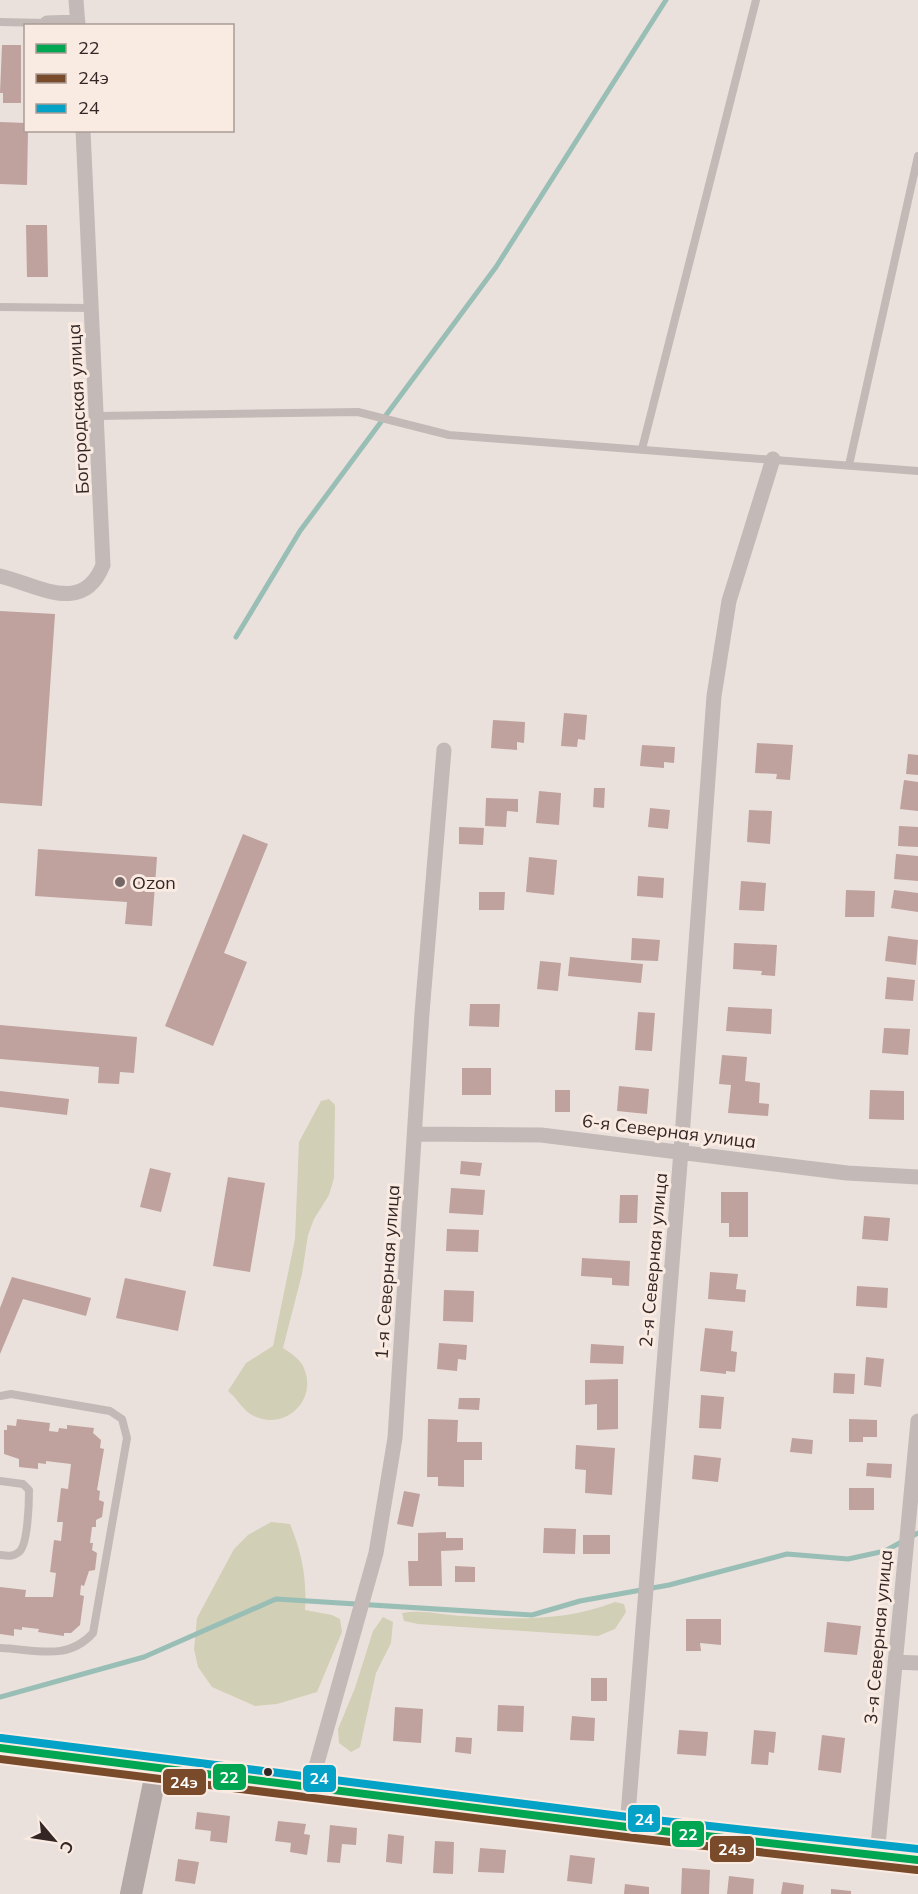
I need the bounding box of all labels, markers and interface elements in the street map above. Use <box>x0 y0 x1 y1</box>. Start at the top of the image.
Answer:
legend <box>24 24 234 132</box>
text: 22 <box>78 36 100 59</box>
text: 24э <box>78 66 109 89</box>
text: 24 <box>78 96 100 119</box>
street label: Богородская улица <box>62 323 94 495</box>
place label: Ozon <box>132 871 176 894</box>
marker: Ozon <box>113 875 127 889</box>
street label: 6-я Северная улица <box>581 1109 757 1153</box>
street label: 2-я Северная улица <box>634 1172 672 1348</box>
street label: 1-я Северная улица <box>369 1184 405 1360</box>
street label: 3-я Северная улица <box>859 1549 897 1725</box>
line badge: 22 <box>212 1763 247 1791</box>
line badge: 24 <box>302 1764 337 1793</box>
unlabelled marker <box>262 1766 274 1778</box>
text: 22 <box>219 1767 239 1787</box>
line badge: 24э <box>162 1768 207 1796</box>
text: 24 <box>309 1768 329 1788</box>
text: 24э <box>170 1772 198 1792</box>
line badge: 24 <box>627 1804 661 1833</box>
text: 24 <box>634 1809 654 1829</box>
north arrow <box>24 1810 84 1870</box>
line badge: 22 <box>671 1820 705 1848</box>
text: 22 <box>678 1824 698 1844</box>
line badge: 24э <box>709 1835 755 1863</box>
text: С <box>56 1838 79 1857</box>
text: 24э <box>718 1839 746 1859</box>

